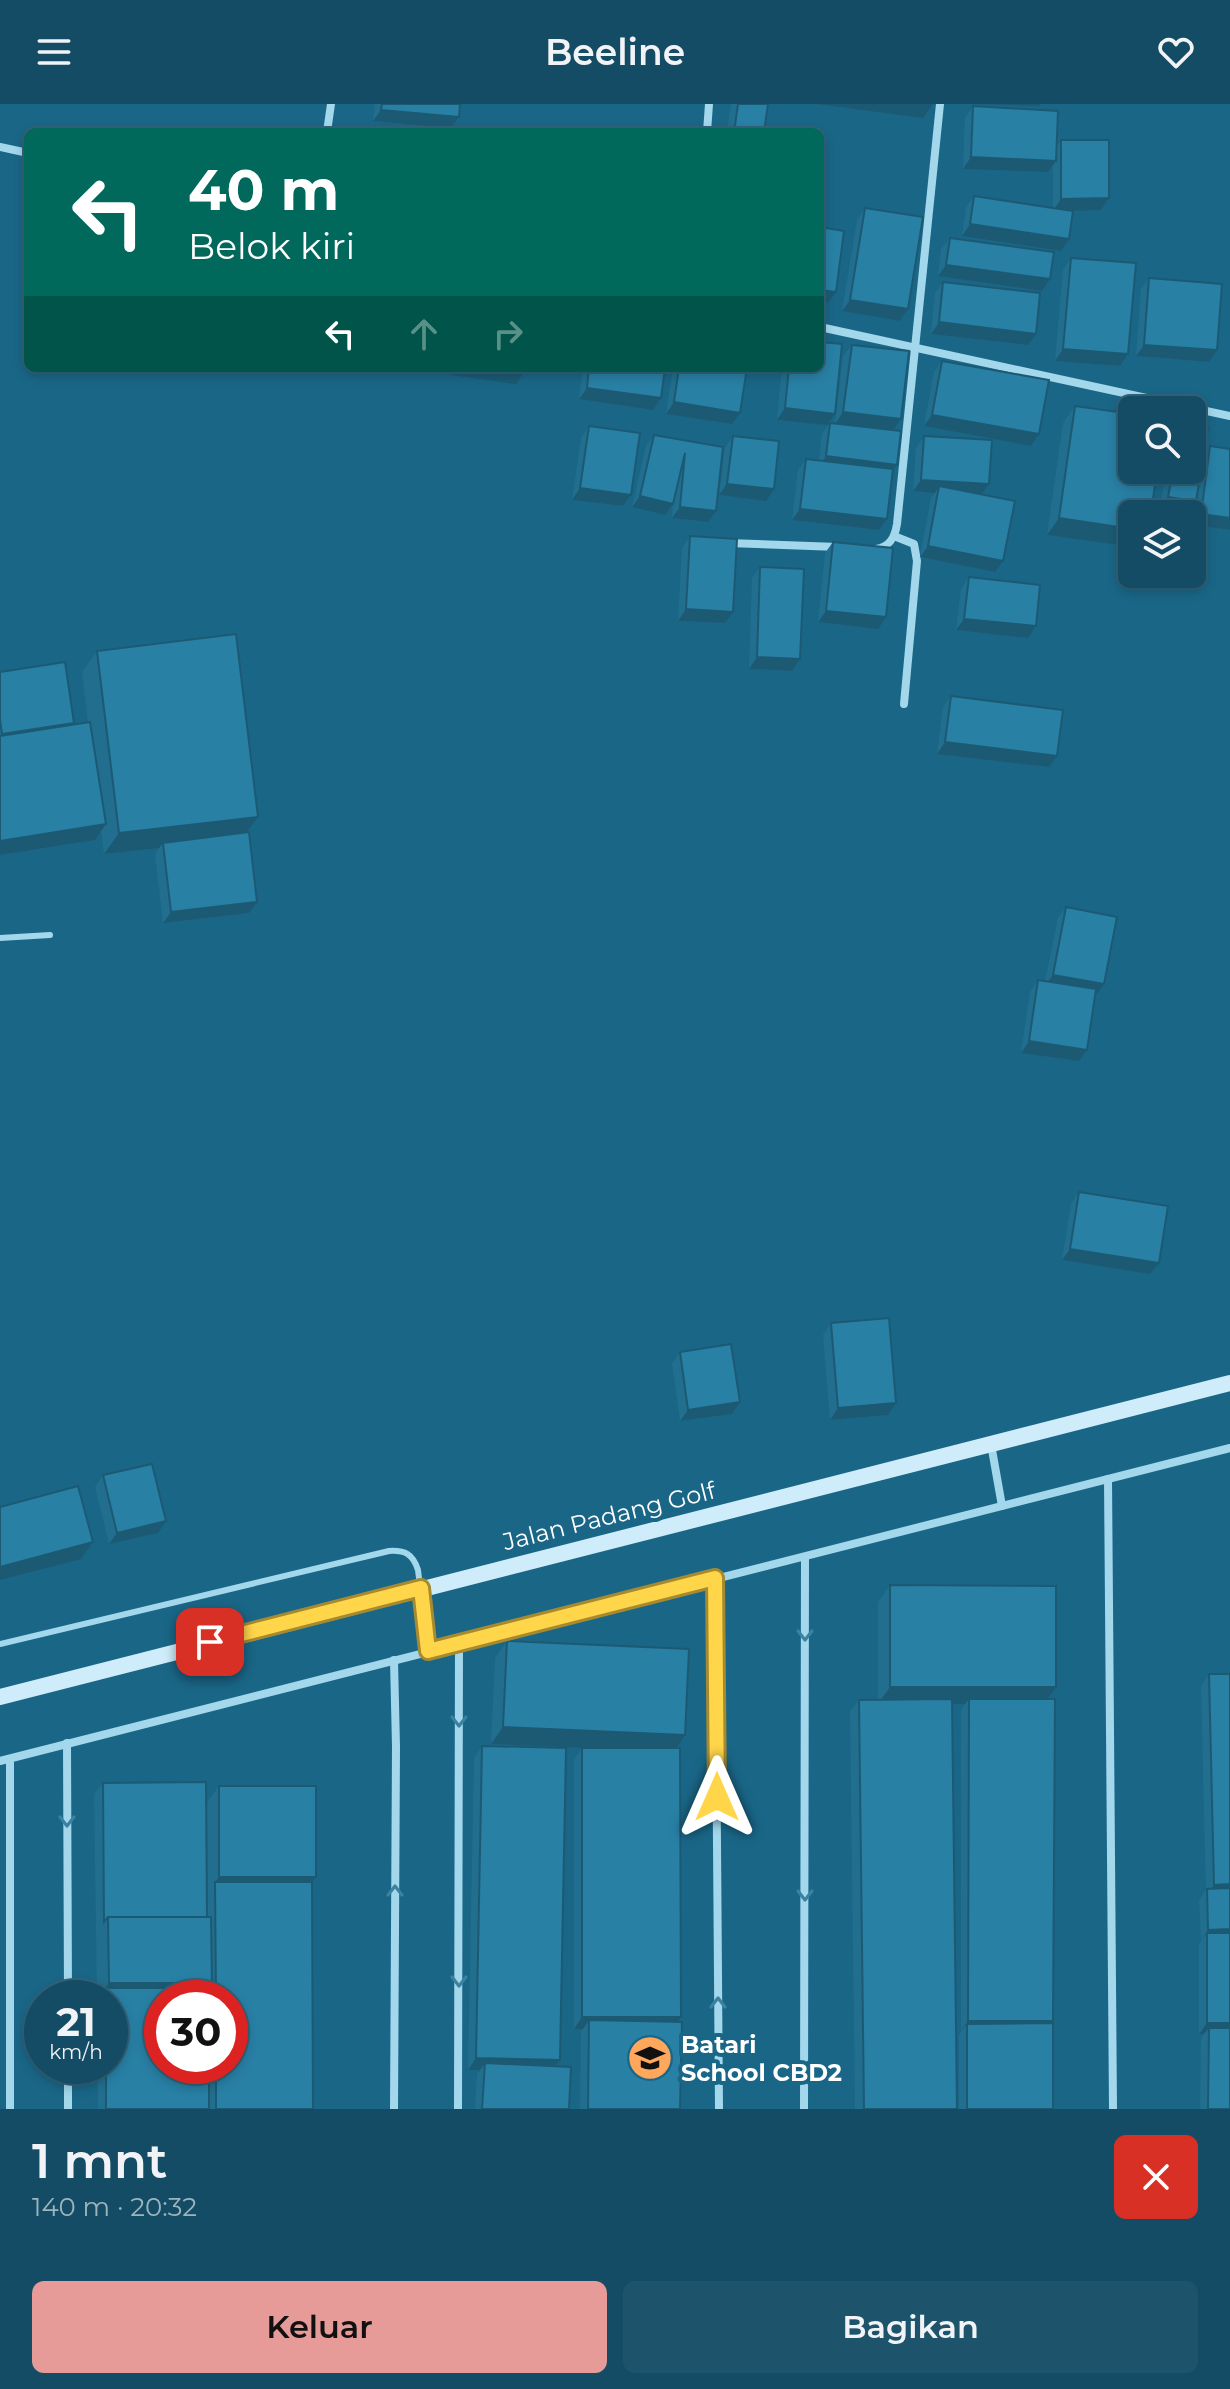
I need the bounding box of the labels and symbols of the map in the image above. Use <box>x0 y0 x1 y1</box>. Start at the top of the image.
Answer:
street label: Jalan Padang Golf <box>499 1475 719 1557</box>
pin <box>176 1608 244 1676</box>
one-way arrow <box>796 1629 814 1642</box>
one-way arrow <box>450 1715 468 1728</box>
position arrow <box>675 1755 759 1839</box>
one-way arrow <box>58 1815 76 1828</box>
one-way arrow <box>386 1884 404 1897</box>
one-way arrow <box>796 1889 814 1902</box>
one-way arrow <box>450 1975 468 1988</box>
speed limit sign: 30 <box>144 1980 248 2084</box>
one-way arrow <box>710 1996 727 2009</box>
place label: Batari School CBD2 <box>681 2030 842 2087</box>
school or university icon: Batari School CBD2 <box>626 2034 674 2082</box>

